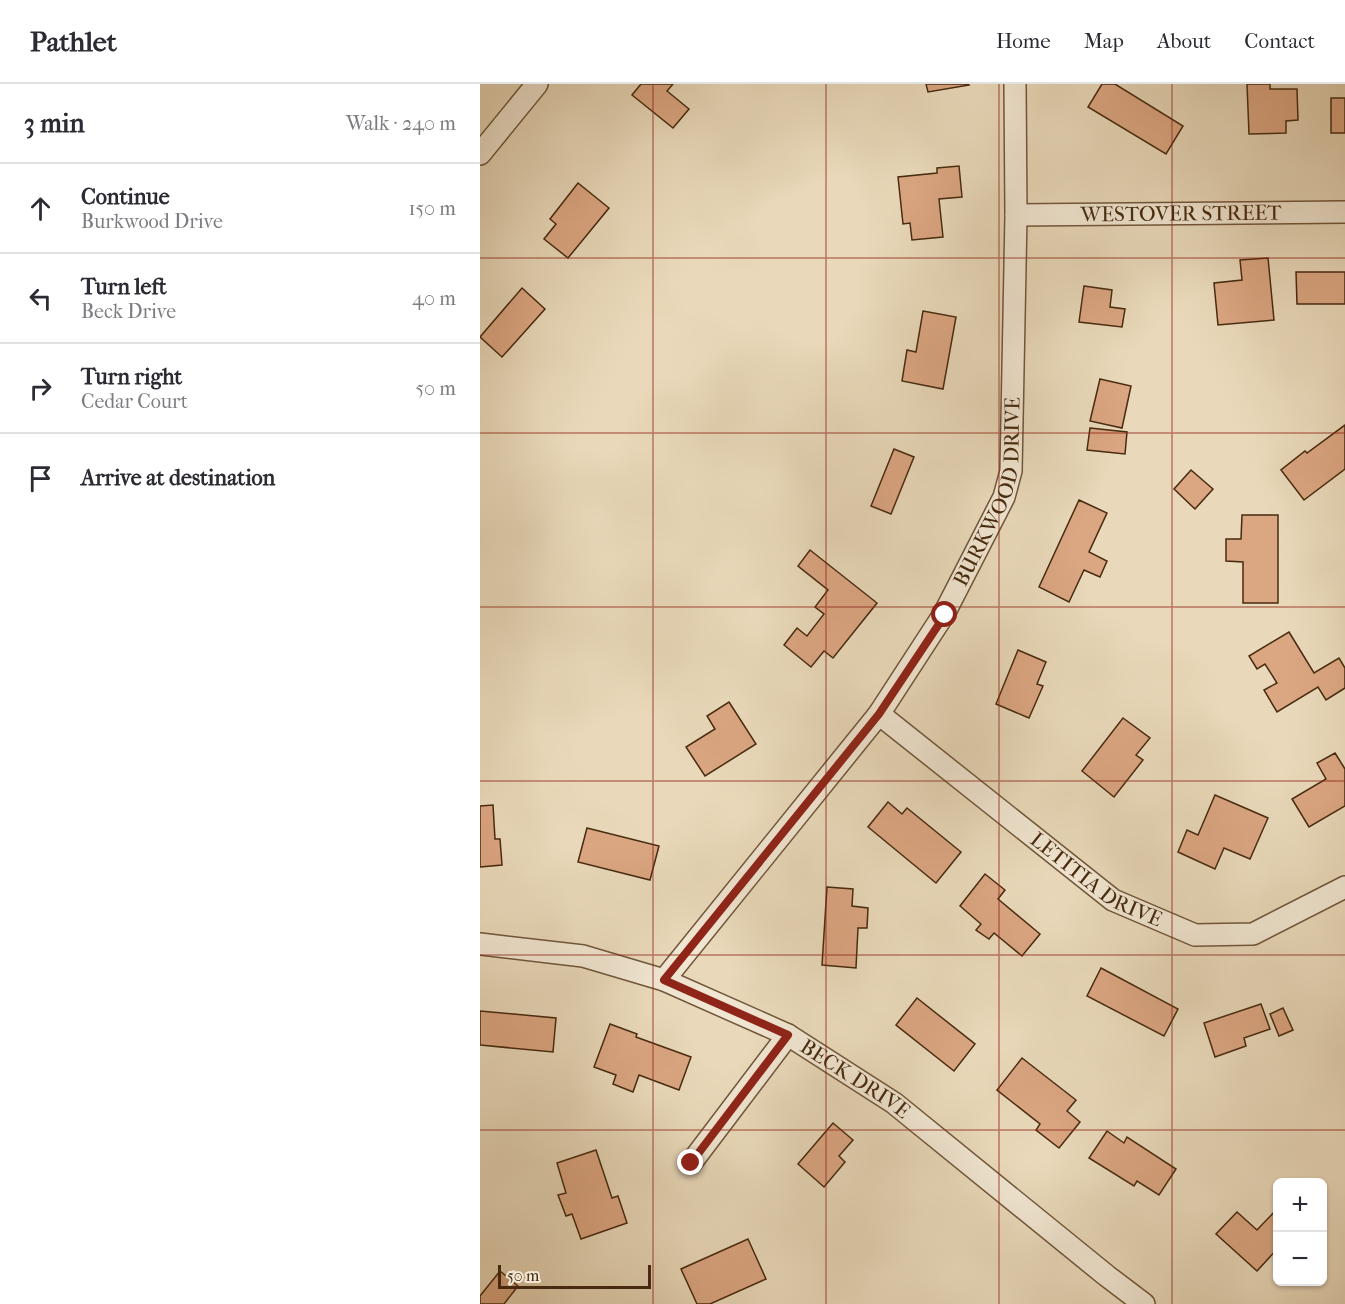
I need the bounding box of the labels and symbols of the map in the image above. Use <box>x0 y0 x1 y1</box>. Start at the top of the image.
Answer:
street label: WESTOVER STREET <box>1079 201 1282 226</box>
street label: BURKWOOD DRIVE <box>948 397 1024 590</box>
route start <box>931 601 957 627</box>
street label: LETITIA DRIVE <box>1026 827 1166 932</box>
street label: BECK DRIVE <box>796 1034 915 1123</box>
route end <box>677 1149 703 1175</box>
scale bar <box>498 1262 651 1290</box>

